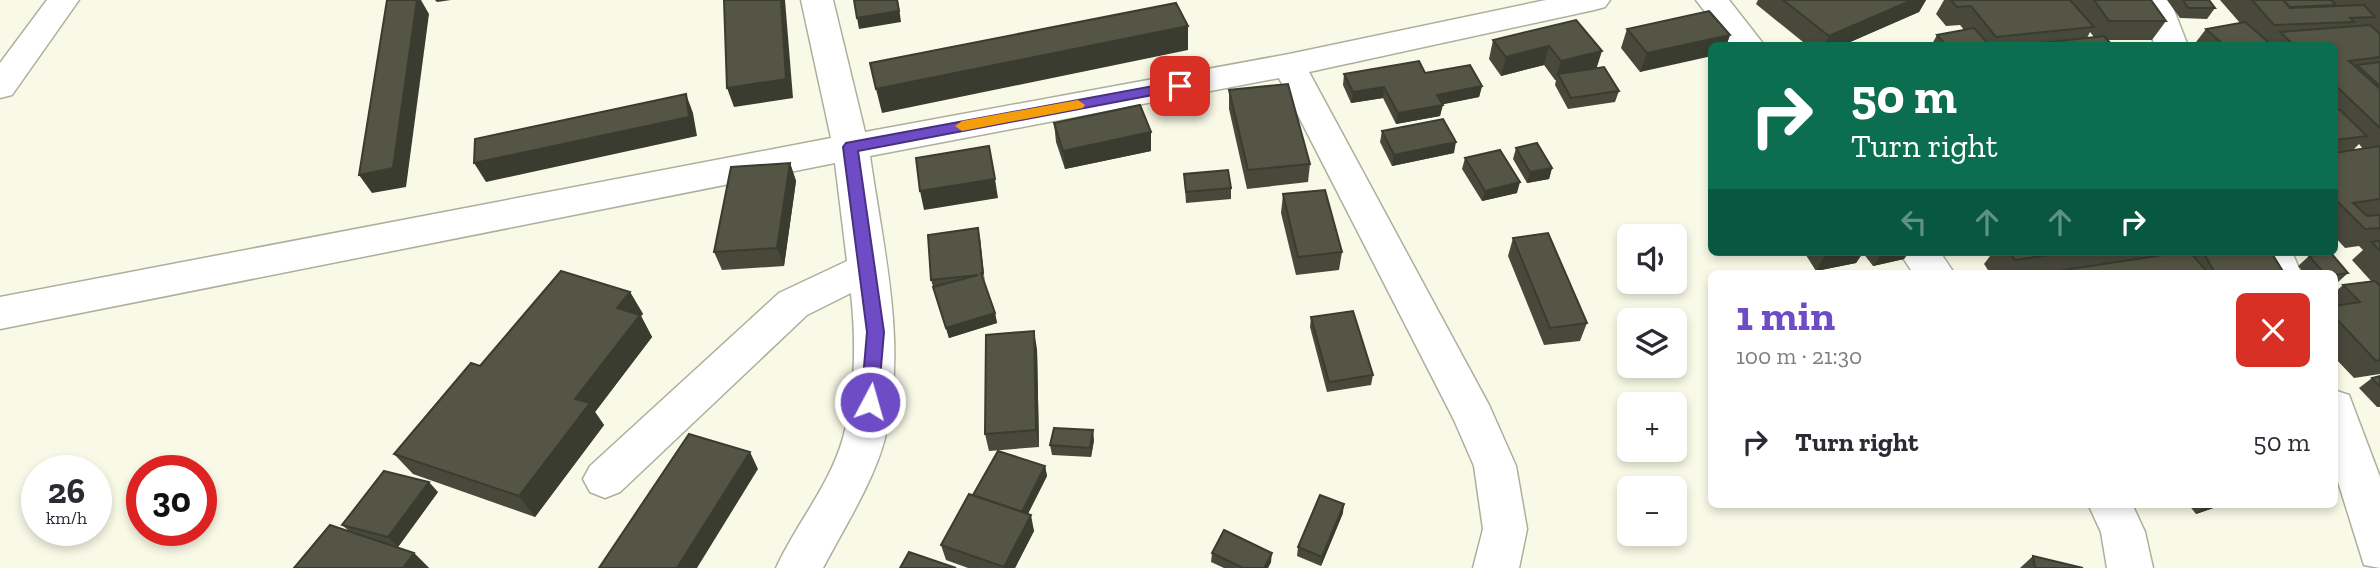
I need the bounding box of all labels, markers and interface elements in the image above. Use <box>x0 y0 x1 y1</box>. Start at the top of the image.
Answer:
pin <box>1150 56 1210 116</box>
icon: arrive <box>1161 67 1199 105</box>
text: 50 m <box>1851 67 1957 126</box>
icon: right <box>1736 70 1827 161</box>
text: Turn right <box>1851 127 1998 165</box>
icon: left <box>1895 203 1933 241</box>
icon: ahead <box>1968 203 2006 241</box>
icon: ahead <box>2041 203 2079 241</box>
icon: right <box>2114 203 2152 241</box>
map controls <box>1617 224 1687 546</box>
button: sound <box>1617 224 1687 294</box>
text: 1 min <box>1736 290 1835 341</box>
button: close <box>2236 293 2310 367</box>
button: layers <box>1617 308 1687 378</box>
text: 100 m · 21:30 <box>1736 342 1862 370</box>
position arrow <box>833 365 907 439</box>
button: + <box>1617 392 1687 462</box>
icon: right <box>1736 423 1774 461</box>
text: Turn right <box>1795 426 1918 458</box>
text: 50 m <box>2253 426 2310 458</box>
speed limit sign: 30 <box>126 455 217 546</box>
text: 26 <box>48 470 85 512</box>
button: − <box>1617 476 1687 546</box>
text: km/h <box>46 507 87 529</box>

